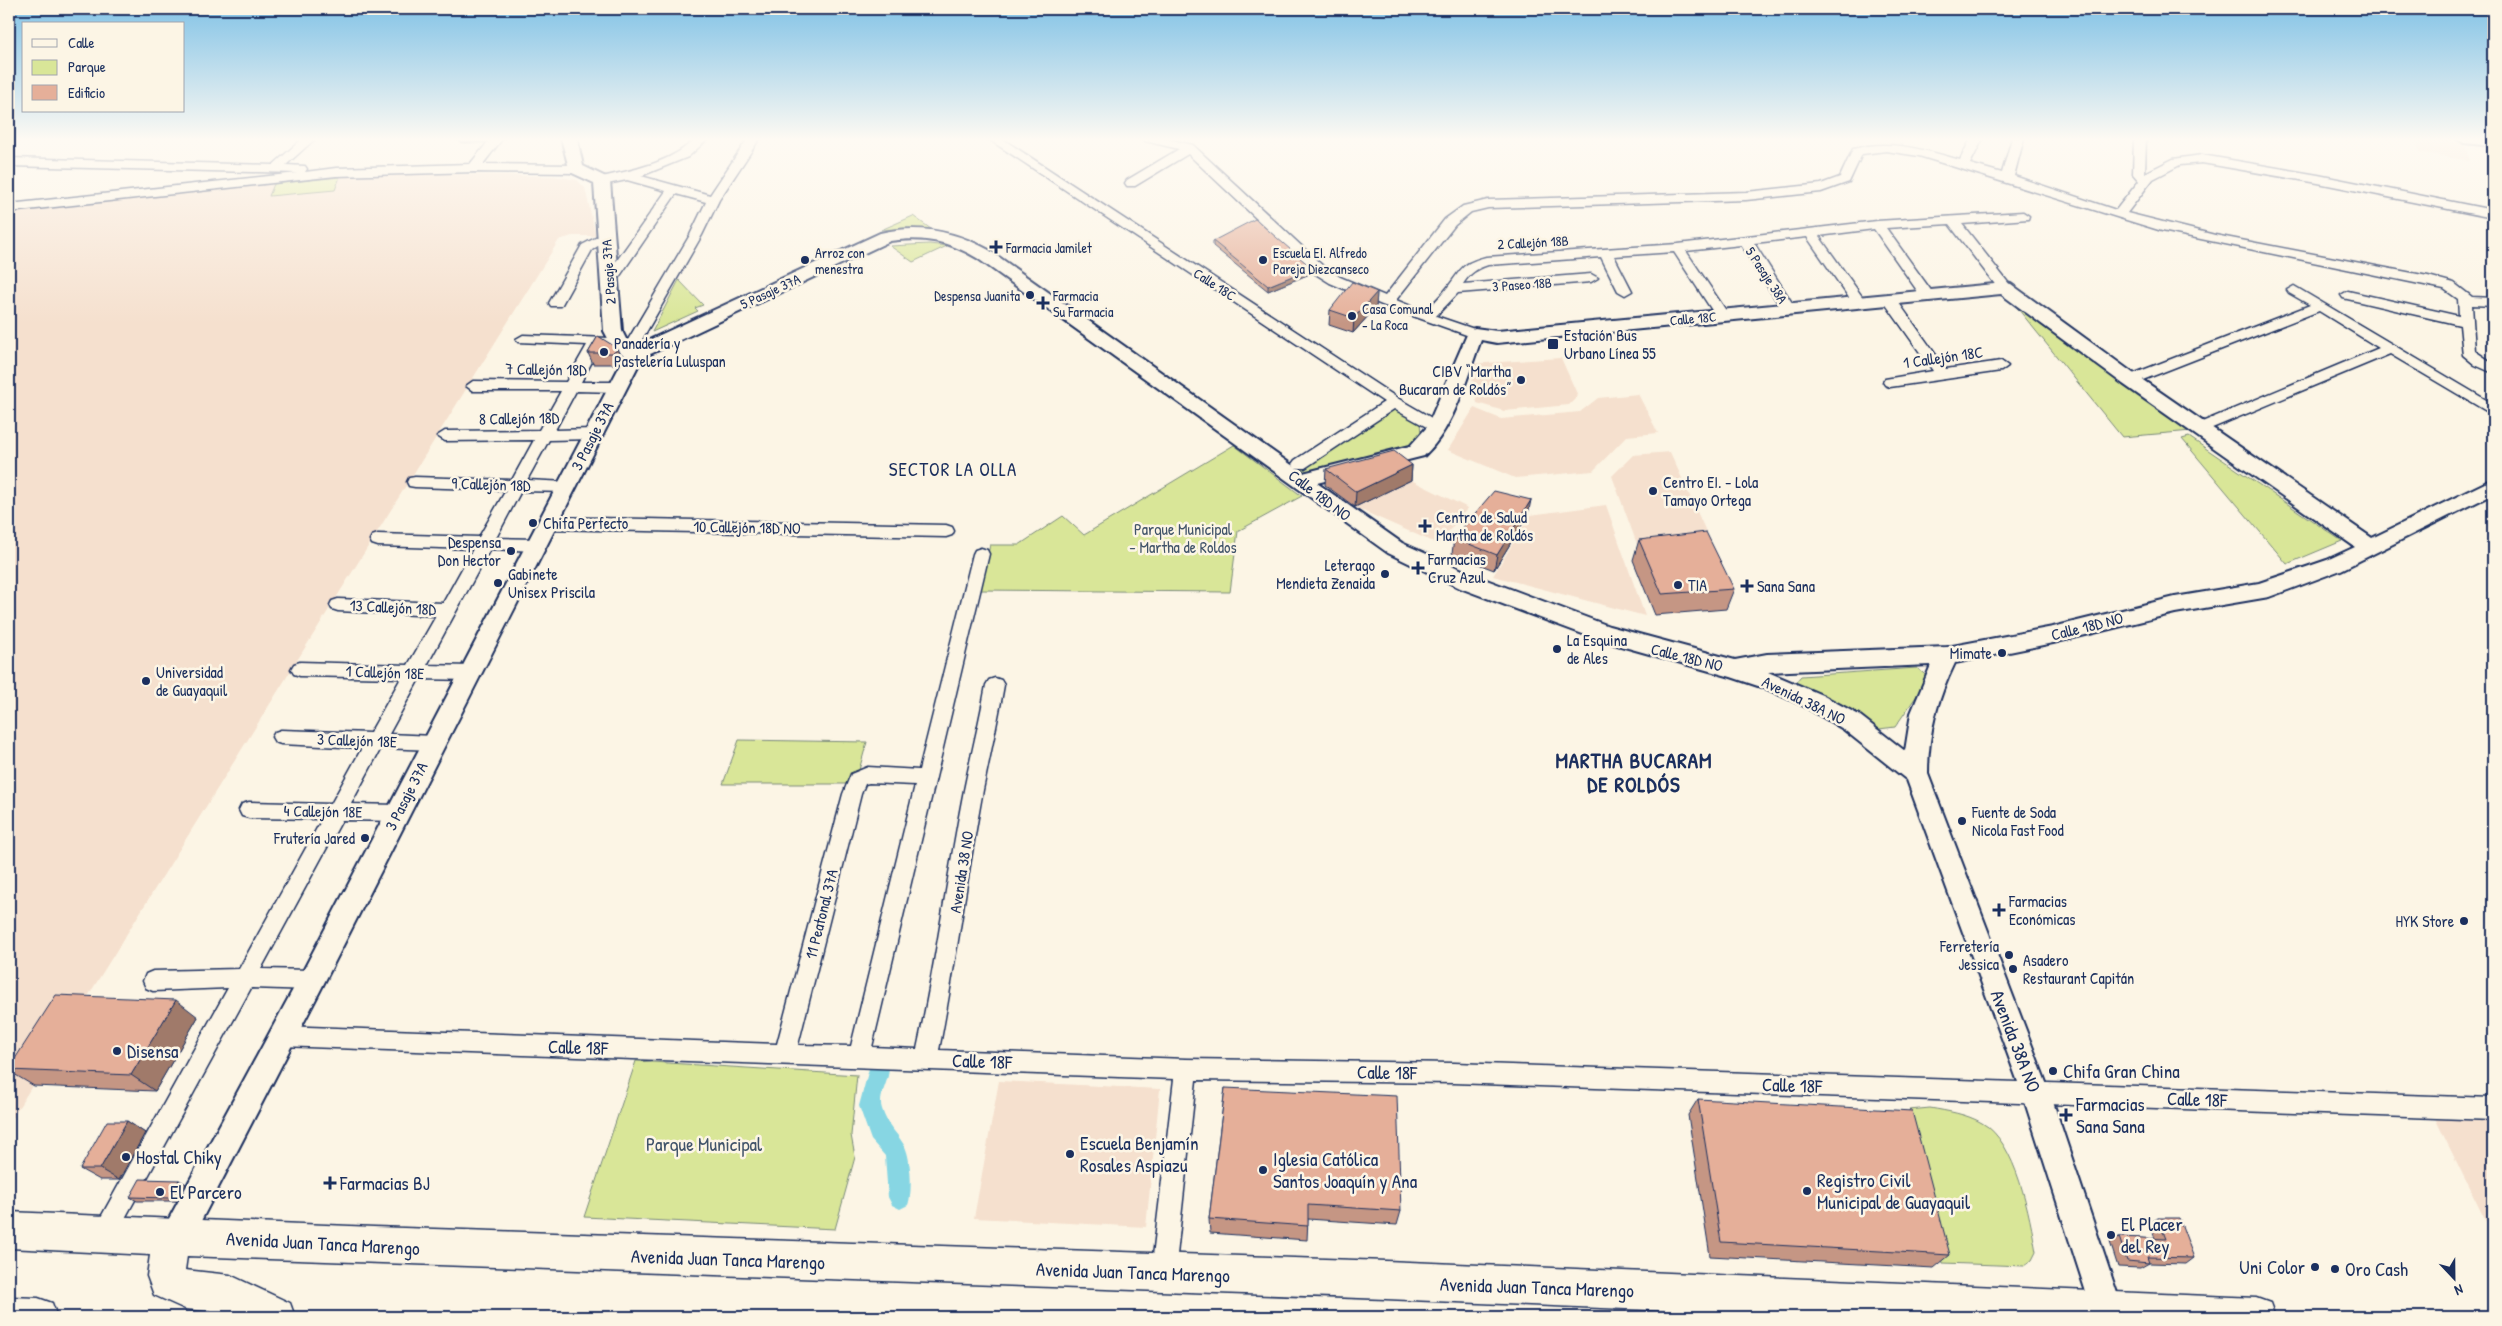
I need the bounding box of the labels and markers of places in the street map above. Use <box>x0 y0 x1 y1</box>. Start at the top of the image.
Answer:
place label: Farmacia Jamilet <box>1005 238 1092 257</box>
marker: Farmacia Jamilet <box>990 241 1002 253</box>
place label: Arroz con menestra <box>815 243 865 278</box>
place label: Escuela EI. Alfredo Pareja Diezcanseco <box>1273 243 1369 279</box>
marker: Arroz con menestra <box>799 254 811 266</box>
marker: Escuela EI. Alfredo Pareja Diezcanseco <box>1257 254 1269 266</box>
place label: Despensa Juanita <box>934 286 1021 306</box>
place label: Farmacia Su Farmacia <box>1052 286 1114 321</box>
marker: Despensa Juanita <box>1024 289 1036 301</box>
marker: Farmacia Su Farmacia <box>1037 297 1049 309</box>
place label: Casa Comunal - La Roca <box>1362 299 1434 334</box>
marker: Casa Comunal - La Roca <box>1346 310 1358 322</box>
place label: Estación Bus Urbano Línea 55 <box>1564 324 1656 364</box>
place label: Panadería y Pastelería Luluspan <box>614 332 726 372</box>
marker: Estación Bus Urbano Línea 55 <box>1546 337 1560 351</box>
marker: Panadería y Pastelería Luluspan <box>598 346 610 358</box>
place label: CIBV “Martha Bucaram de Roldós” <box>1399 360 1511 400</box>
marker: CIBV “Martha Bucaram de Roldós” <box>1515 374 1527 386</box>
place label: Centro EI. - Lola Tamayo Ortega <box>1663 471 1758 511</box>
marker: Centro EI. - Lola Tamayo Ortega <box>1647 485 1659 497</box>
place label: Centro de Salud Martha de Roldós <box>1436 506 1533 546</box>
place label: Chifa Perfecto <box>543 512 629 534</box>
marker: Chifa Perfecto <box>527 517 539 529</box>
marker: Centro de Salud Martha de Roldós <box>1418 519 1432 533</box>
place label: Despensa Don Hector <box>438 531 501 571</box>
marker: Despensa Don Hector <box>505 545 517 557</box>
place label: Farmacias Cruz Azul <box>1427 548 1486 588</box>
place label: Leterago Mendieta Zenaida <box>1276 554 1376 594</box>
marker: Farmacias Cruz Azul <box>1412 562 1424 574</box>
place label: Gabinete Unisex Priscila <box>508 563 595 603</box>
marker: Leterago Mendieta Zenaida <box>1379 568 1391 580</box>
place label: TIA <box>1688 574 1707 596</box>
place label: Sana Sana <box>1757 575 1815 597</box>
marker: Gabinete Unisex Priscila <box>492 577 504 589</box>
marker: TIA <box>1672 579 1684 591</box>
marker: Sana Sana <box>1741 580 1753 592</box>
place label: La Esquina de Ales <box>1567 629 1627 669</box>
place label: Mimate <box>1950 642 1993 664</box>
marker: La Esquina de Ales <box>1551 643 1563 655</box>
marker: Mimate <box>1996 647 2008 659</box>
place label: Universidad de Guayaquil <box>156 661 228 701</box>
marker: Universidad de Guayaquil <box>140 675 152 687</box>
place label: Fuente de Soda Nicola Fast Food <box>1971 801 2064 841</box>
marker: Fuente de Soda Nicola Fast Food <box>1956 815 1968 827</box>
place label: Frutería Jared <box>273 827 355 849</box>
marker: Frutería Jared <box>359 832 371 844</box>
place label: Farmacias Económicas <box>2008 890 2076 930</box>
marker: Farmacias Económicas <box>1993 904 2005 916</box>
place label: HYK Store <box>2396 910 2455 932</box>
marker: HYK Store <box>2458 915 2470 927</box>
place label: Ferretería Jessica <box>1939 935 1999 975</box>
marker: Ferretería Jessica <box>2003 949 2015 961</box>
place label: Asadero Restaurant Capitán <box>2023 949 2134 989</box>
marker: Asadero Restaurant Capitán <box>2007 963 2019 975</box>
place label: Disensa <box>127 1038 179 1064</box>
marker: Disensa <box>111 1045 123 1057</box>
place label: Chifa Gran China <box>2063 1058 2180 1084</box>
marker: Chifa Gran China <box>2047 1065 2059 1077</box>
place label: Farmacias Sana Sana <box>2075 1091 2145 1139</box>
marker: Farmacias Sana Sana <box>2060 1109 2072 1121</box>
place label: Escuela Benjamín Rosales Aspiazu <box>1080 1130 1199 1178</box>
place label: Hostal Chiky <box>136 1144 222 1170</box>
place label: Iglesia Católica Santos Joaquín y Ana <box>1273 1146 1418 1194</box>
marker: Escuela Benjamín Rosales Aspiazu <box>1064 1148 1076 1160</box>
marker: Hostal Chiky <box>120 1151 132 1163</box>
marker: Iglesia Católica Santos Joaquín y Ana <box>1257 1164 1269 1176</box>
place label: Registro Civil Municipal de Guayaquil <box>1817 1167 1971 1215</box>
place label: Farmacias BJ <box>339 1170 430 1196</box>
marker: Farmacias BJ <box>324 1177 336 1189</box>
place label: El Parcero <box>170 1179 242 1205</box>
marker: Registro Civil Municipal de Guayaquil <box>1801 1185 1813 1197</box>
marker: El Parcero <box>154 1186 166 1198</box>
place label: El Placer del Rey <box>2121 1211 2183 1259</box>
marker: El Placer del Rey <box>2105 1229 2117 1241</box>
place label: Uni Color <box>2239 1254 2306 1280</box>
place label: Oro Cash <box>2345 1256 2408 1282</box>
marker: Uni Color <box>2309 1261 2321 1273</box>
marker: Oro Cash <box>2329 1263 2341 1275</box>

